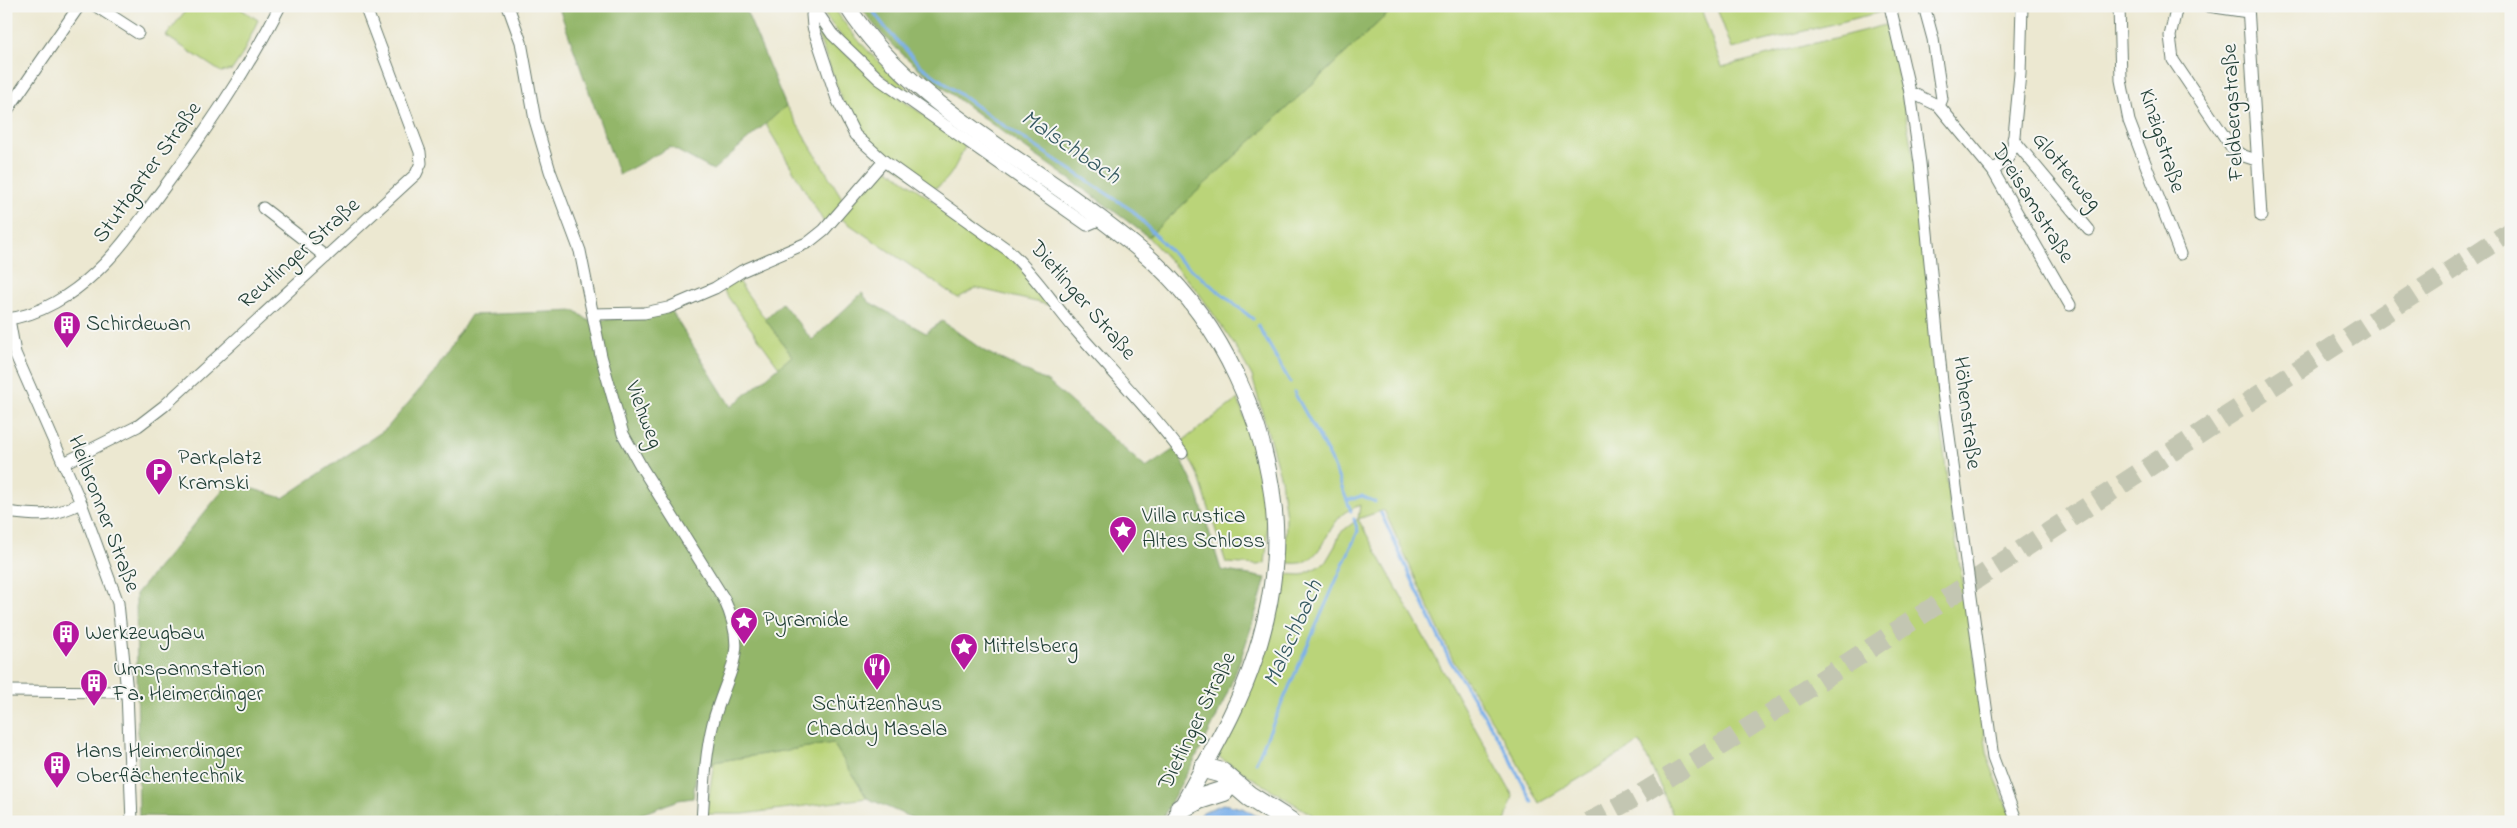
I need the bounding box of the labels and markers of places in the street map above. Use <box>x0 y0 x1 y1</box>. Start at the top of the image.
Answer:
place label: Schirdewan <box>86 309 191 341</box>
building icon: Schirdewan <box>52 310 82 349</box>
place label: Parkplatz Kramski <box>178 443 262 500</box>
parking icon: Parkplatz Kramski <box>144 457 174 496</box>
place label: Villa rustica Altes Schloss <box>1141 501 1265 558</box>
place icon: Villa rustica Altes Schloss <box>1108 515 1138 554</box>
place label: Pyramide <box>763 605 849 638</box>
place icon: Pyramide <box>729 606 759 645</box>
place label: Werkzeugbau <box>85 618 205 651</box>
building icon: Werkzeugbau <box>51 619 81 658</box>
place label: Mittelsberg <box>983 631 1078 664</box>
place icon: Mittelsberg <box>949 632 979 671</box>
restaurant icon: Schützenhaus Chaddy Masala <box>862 652 892 691</box>
place label: Umspannstation Fa. Heimerdinger <box>112 654 265 712</box>
building icon: Umspannstation Fa. Heimerdinger <box>79 668 109 707</box>
place label: Schützenhaus Chaddy Masala <box>807 689 947 747</box>
place label: Hans Heimerdinger Oberflächentechnik <box>76 736 244 793</box>
building icon: Hans Heimerdinger Oberflächentechnik <box>42 750 72 789</box>

